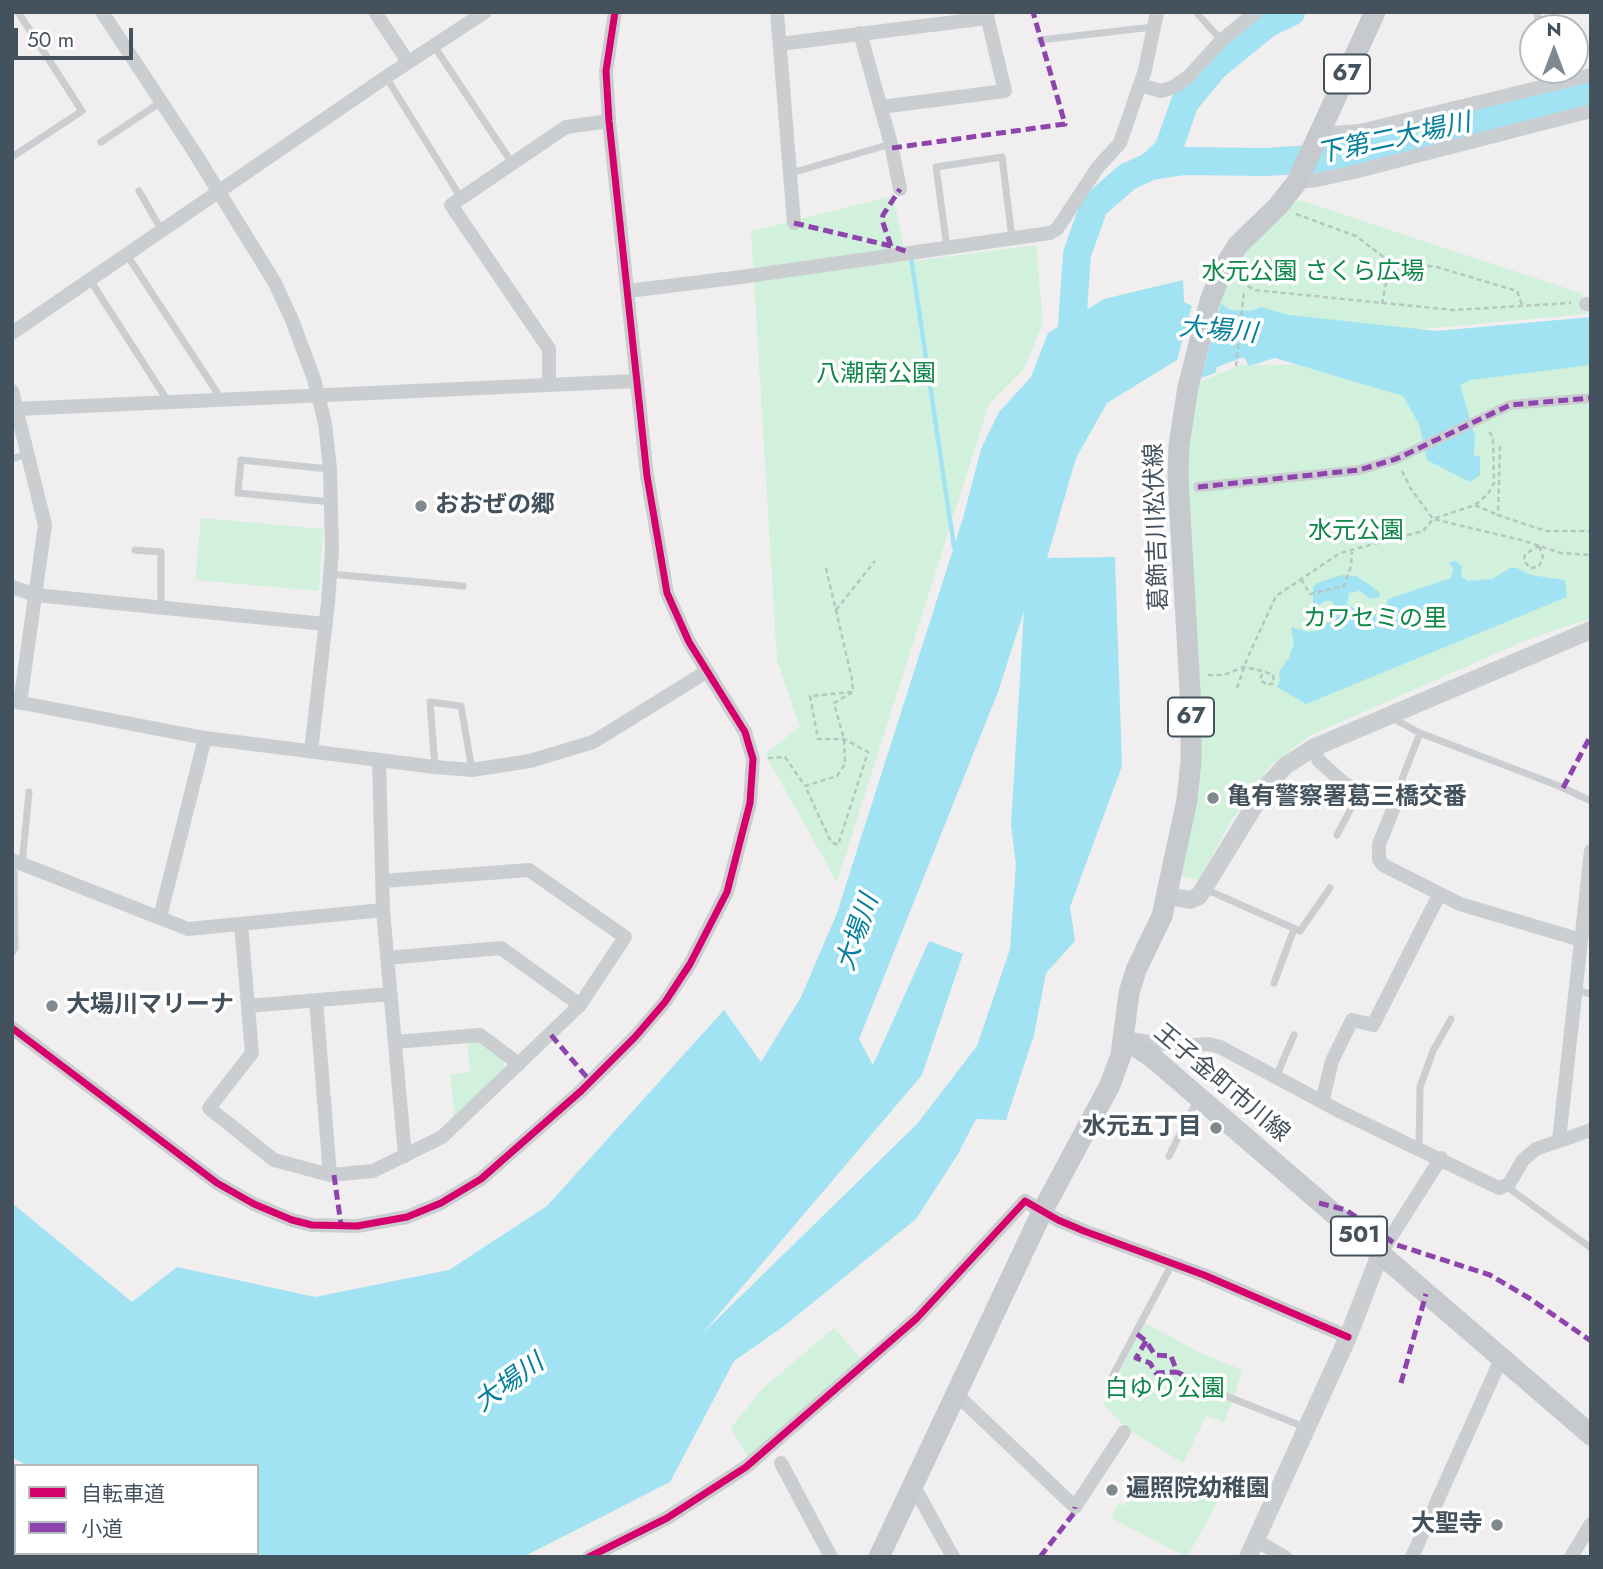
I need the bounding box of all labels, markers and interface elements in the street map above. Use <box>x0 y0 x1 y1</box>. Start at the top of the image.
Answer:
scale bar <box>18 14 136 58</box>
north arrow <box>1519 14 1589 84</box>
text: N <box>1546 16 1562 43</box>
text: 50 m <box>27 25 74 55</box>
road number: 67 <box>1324 54 1370 94</box>
water label: 下第二大場川 <box>1314 109 1474 171</box>
park label: 水元公園 さくら広場 <box>1201 259 1425 287</box>
water label: 大場川 <box>1178 313 1258 351</box>
park label: 八潮南公園 <box>816 361 936 389</box>
street label: 葛飾吉川松伏線 <box>1141 443 1175 611</box>
place label: おおぜの郷 <box>435 492 555 520</box>
marker: おおぜの郷 <box>413 498 429 514</box>
park label: 水元公園 <box>1308 518 1404 546</box>
park label: カワセミの里 <box>1303 606 1447 634</box>
road number: 67 <box>1168 698 1214 736</box>
place label: 亀有警察署葛三橋交番 <box>1227 784 1467 812</box>
marker: 亀有警察署葛三橋交番 <box>1205 790 1221 806</box>
water label: 大場川 <box>832 891 886 975</box>
place label: 大場川マリーナ <box>66 992 234 1020</box>
marker: 大場川マリーナ <box>44 998 60 1014</box>
street label: 王子金町市川線 <box>1147 1019 1295 1149</box>
place label: 水元五丁目 <box>1082 1114 1202 1142</box>
marker: 水元五丁目 <box>1208 1120 1224 1136</box>
road number: 501 <box>1331 1217 1387 1256</box>
water label: 大場川 <box>469 1348 551 1420</box>
park label: 白ゆり公園 <box>1105 1376 1225 1404</box>
legend <box>14 1464 259 1555</box>
place label: 遍照院幼稚園 <box>1126 1476 1270 1504</box>
text: 自転車道 <box>81 1479 165 1509</box>
marker: 遍照院幼稚園 <box>1104 1482 1120 1498</box>
place label: 大聖寺 <box>1411 1511 1483 1539</box>
text: 小道 <box>81 1514 123 1544</box>
marker: 大聖寺 <box>1489 1517 1505 1533</box>

